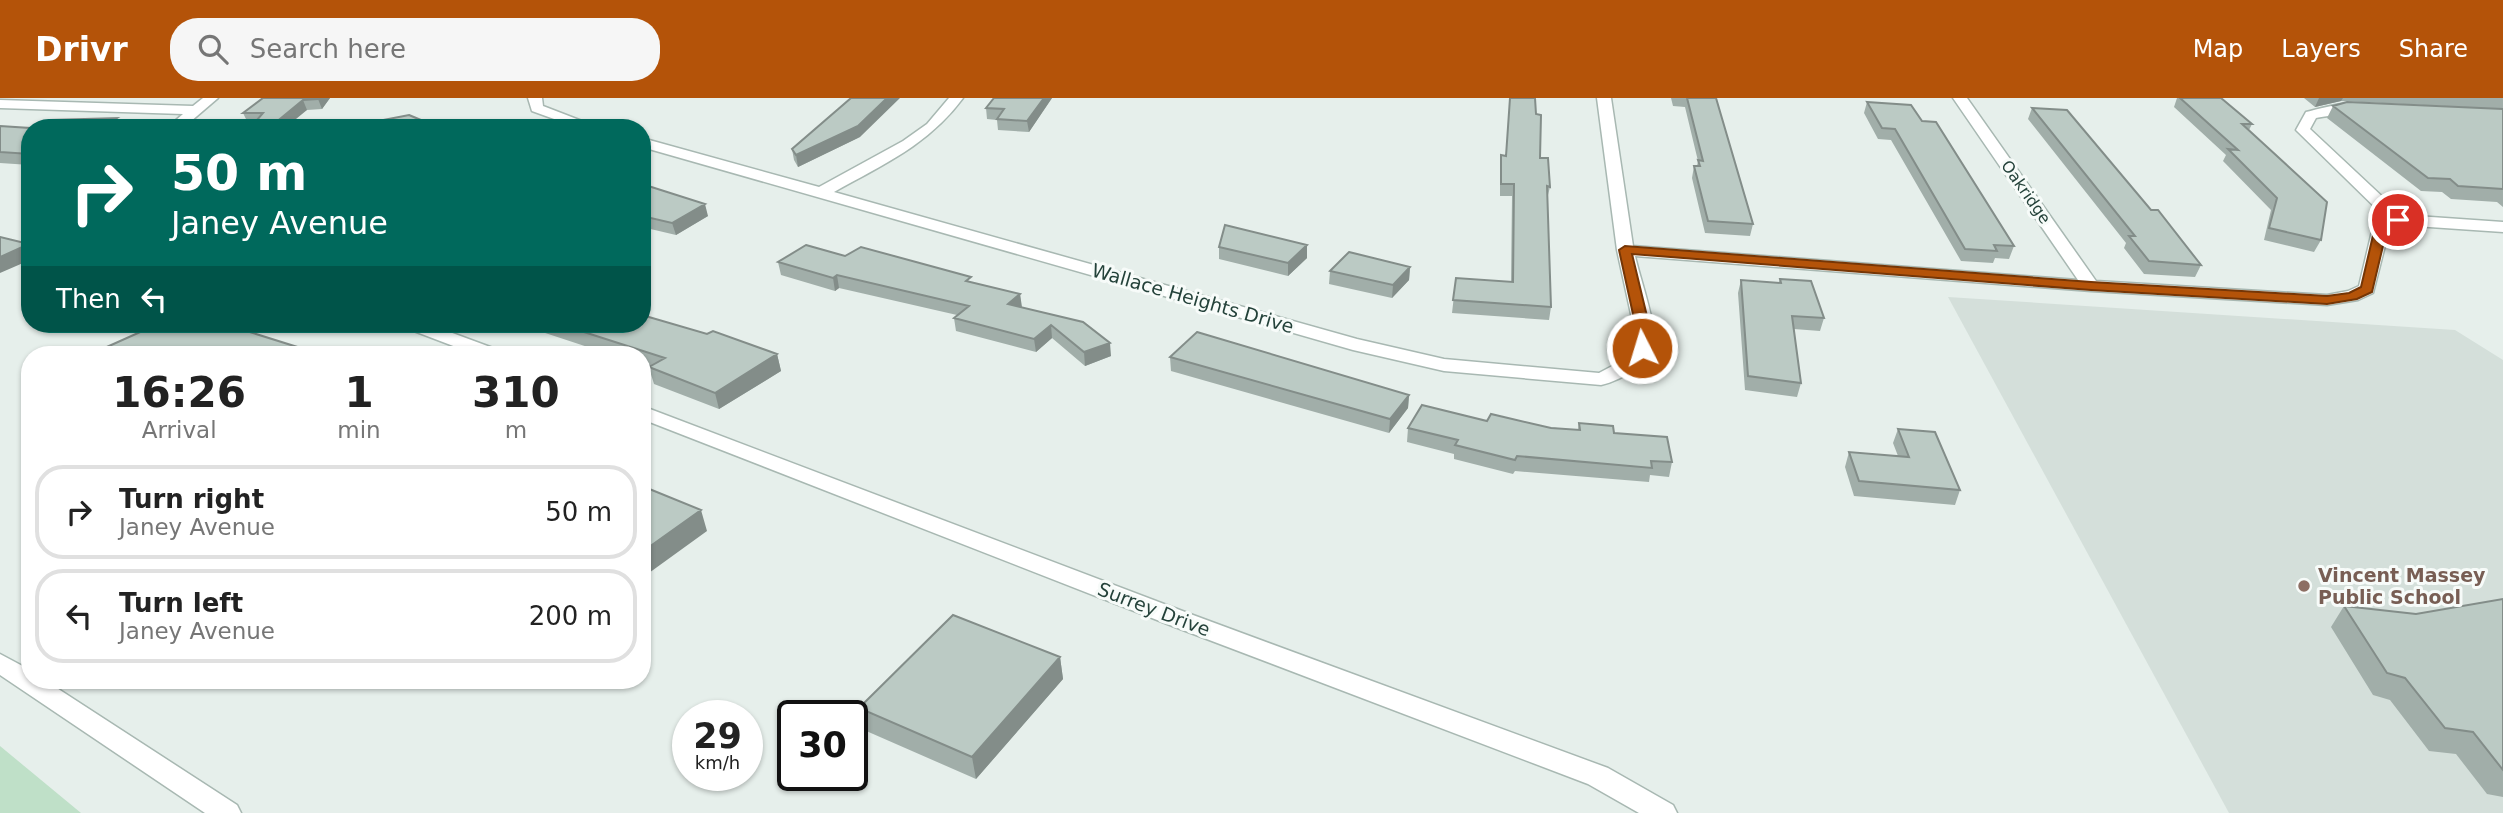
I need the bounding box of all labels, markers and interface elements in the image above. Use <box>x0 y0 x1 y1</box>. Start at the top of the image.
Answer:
search box <box>170 18 660 81</box>
text: Drivr <box>35 30 128 69</box>
icon: search <box>194 30 232 68</box>
text: Search here <box>250 34 406 64</box>
text: Map <box>2193 35 2243 63</box>
text: Layers <box>2281 35 2361 63</box>
text: Share <box>2399 35 2468 63</box>
text: 50 m <box>171 145 307 202</box>
icon: right <box>56 147 147 238</box>
street label: Oakridge <box>1997 157 2055 227</box>
pin <box>2368 190 2428 250</box>
icon: arrive <box>2379 201 2417 239</box>
text: Janey Avenue <box>171 204 388 242</box>
street label: Wallace Heights Drive <box>1090 259 1296 337</box>
icon: left <box>135 280 173 318</box>
text: Then <box>56 284 121 314</box>
position arrow <box>1605 311 1679 385</box>
text: 16:26 <box>112 368 246 417</box>
text: 1 <box>344 368 374 417</box>
text: 310 <box>472 368 560 417</box>
text: Arrival <box>142 417 217 443</box>
text: min <box>337 417 381 443</box>
text: m <box>505 417 527 443</box>
text: Turn right <box>119 484 264 514</box>
icon: right <box>60 493 98 531</box>
text: 50 m <box>545 497 612 527</box>
text: Janey Avenue <box>119 514 275 540</box>
place label: Vincent Massey Public School <box>2318 564 2486 608</box>
street label: Surrey Drive <box>1095 577 1213 641</box>
marker: Vincent Massey Public School <box>2296 578 2312 594</box>
text: Turn left <box>119 588 243 618</box>
icon: left <box>60 597 98 635</box>
text: 200 m <box>529 601 612 631</box>
text: Janey Avenue <box>119 618 275 644</box>
speed limit sign: 30 <box>777 700 868 791</box>
text: 29 <box>693 716 742 756</box>
text: km/h <box>695 752 740 773</box>

